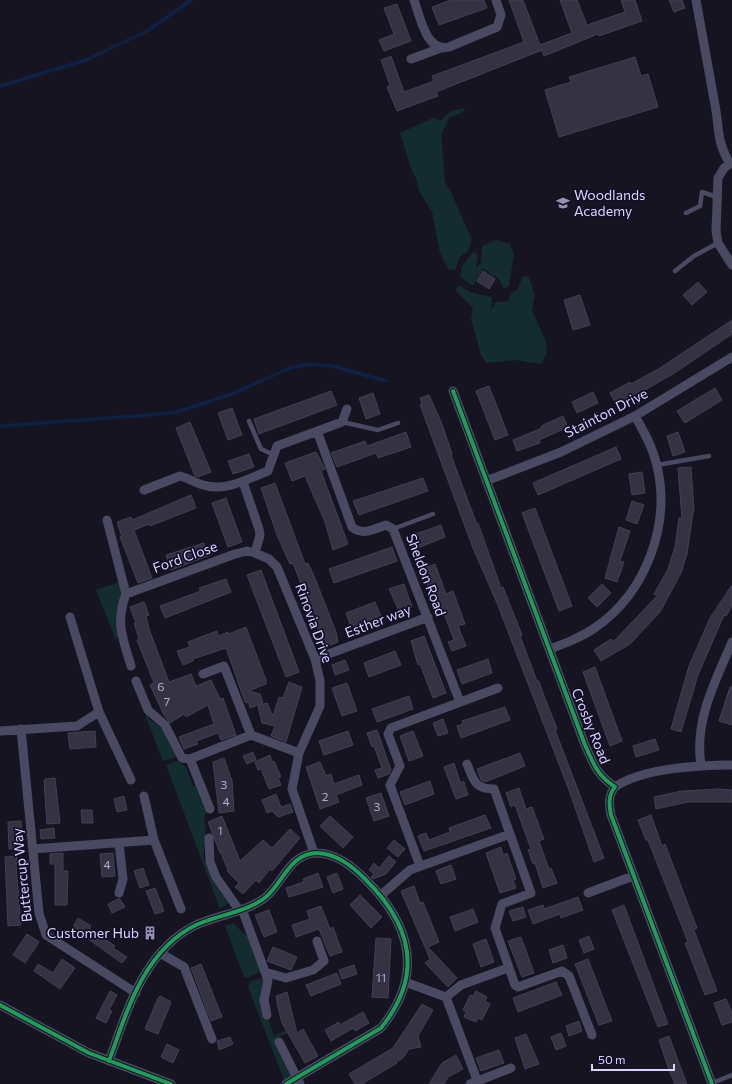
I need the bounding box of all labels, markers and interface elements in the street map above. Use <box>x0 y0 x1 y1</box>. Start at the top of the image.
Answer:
place label: Woodlands Academy <box>574 186 645 219</box>
school or university icon: Woodlands Academy <box>555 195 571 211</box>
street label: Stainton Drive <box>561 384 650 441</box>
street label: Sheldon Road <box>403 531 450 618</box>
street label: Ford Close <box>150 537 219 576</box>
street label: Rinovia Drive <box>292 581 337 665</box>
street label: Esther way <box>342 600 413 641</box>
house number: 6 <box>157 679 165 693</box>
street label: Crosby Road <box>569 685 614 766</box>
house number: 7 <box>164 694 170 708</box>
house number: 3 <box>221 777 228 791</box>
house number: 2 <box>322 789 329 803</box>
house number: 4 <box>222 794 230 808</box>
house number: 3 <box>374 799 381 813</box>
house number: 1 <box>217 823 223 837</box>
street label: Buttercup Way <box>8 827 35 923</box>
house number: 4 <box>103 857 111 871</box>
place label: Customer Hub <box>47 924 139 941</box>
building icon: Customer Hub <box>142 925 158 941</box>
house number: 11 <box>376 970 386 984</box>
scale bar <box>592 1046 674 1072</box>
text: 50 m <box>598 1052 626 1066</box>

